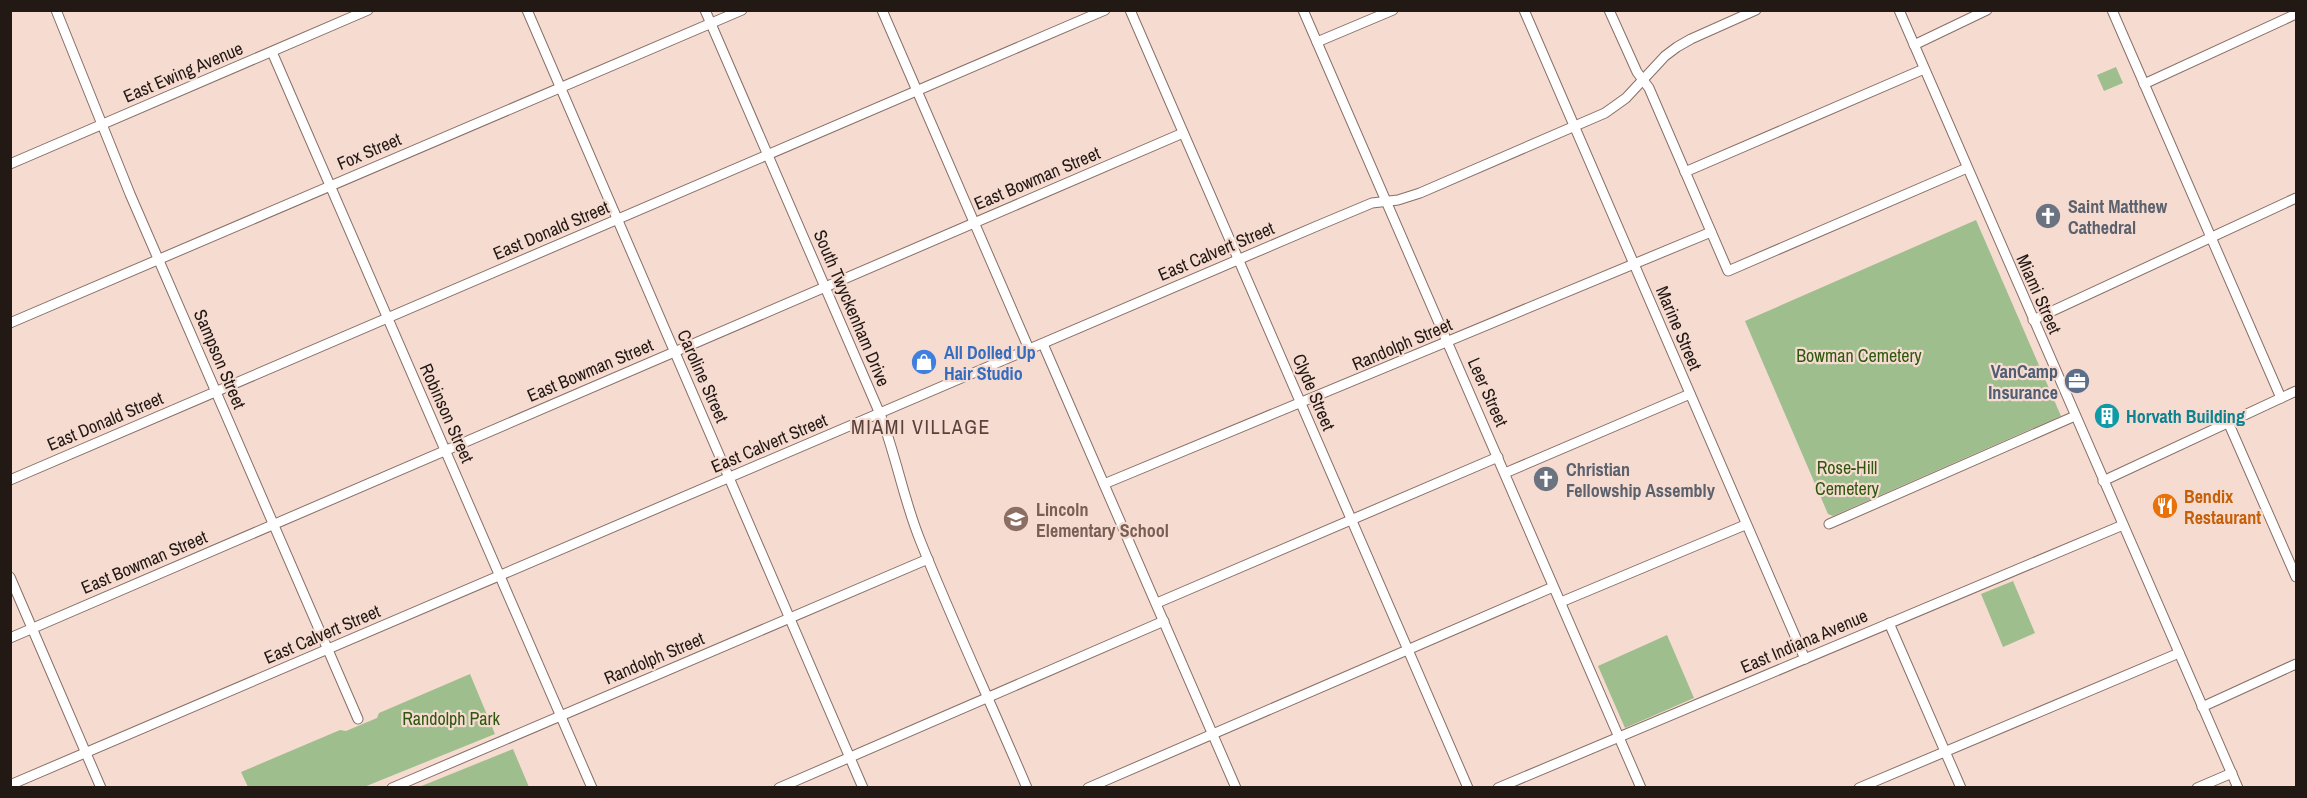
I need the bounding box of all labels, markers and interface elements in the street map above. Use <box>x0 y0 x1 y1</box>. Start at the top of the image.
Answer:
street label: East Ewing Avenue <box>119 36 247 108</box>
street label: Fox Street <box>333 126 405 176</box>
street label: East Bowman Street <box>970 140 1104 216</box>
street label: East Donald Street <box>489 194 613 266</box>
place label: Saint Matthew Cathedral <box>2068 194 2168 240</box>
church icon: Saint Matthew Cathedral <box>2033 201 2063 231</box>
street label: East Calvert Street <box>1154 215 1278 287</box>
street label: South Twyckenham Drive <box>808 226 896 390</box>
street label: Miami Street <box>2010 250 2068 338</box>
street label: Marine Street <box>1650 282 1708 374</box>
street label: Sampson Street <box>188 305 252 413</box>
street label: Randolph Street <box>1348 312 1456 376</box>
street label: Caroline Street <box>671 326 735 426</box>
street label: East Bowman Street <box>523 332 657 408</box>
place label: All Dolled Up Hair Studio <box>944 340 1036 386</box>
park label: Bowman Cemetery <box>1796 343 1922 368</box>
shop icon: All Dolled Up Hair Studio <box>909 347 939 377</box>
street label: Clyde Street <box>1287 350 1341 434</box>
street label: Leer Street <box>1462 354 1514 430</box>
street label: Robinson Street <box>414 359 480 467</box>
place label: VanCamp Insurance <box>1988 359 2058 405</box>
office icon: VanCamp Insurance <box>2062 366 2092 396</box>
street label: East Donald Street <box>43 385 167 457</box>
building icon: Horvath Building <box>2092 401 2122 431</box>
place label: Horvath Building <box>2126 404 2245 429</box>
street label: East Calvert Street <box>707 407 831 479</box>
district label: MIAMI VILLAGE <box>851 413 991 440</box>
park label: Rose-Hill Cemetery <box>1815 455 1880 501</box>
place label: Christian Fellowship Assembly <box>1566 457 1716 503</box>
church icon: Christian Fellowship Assembly <box>1531 464 1561 494</box>
place label: Bendix Restaurant <box>2184 484 2261 530</box>
restaurant icon: Bendix Restaurant <box>2150 491 2180 521</box>
place label: Lincoln Elementary School <box>1036 497 1169 543</box>
school or university icon: Lincoln Elementary School <box>1001 504 1031 534</box>
street label: East Bowman Street <box>77 524 211 600</box>
street label: East Calvert Street <box>260 598 384 670</box>
street label: East Indiana Avenue <box>1737 603 1871 679</box>
street label: Randolph Street <box>600 626 708 690</box>
park label: Randolph Park <box>402 706 500 731</box>

